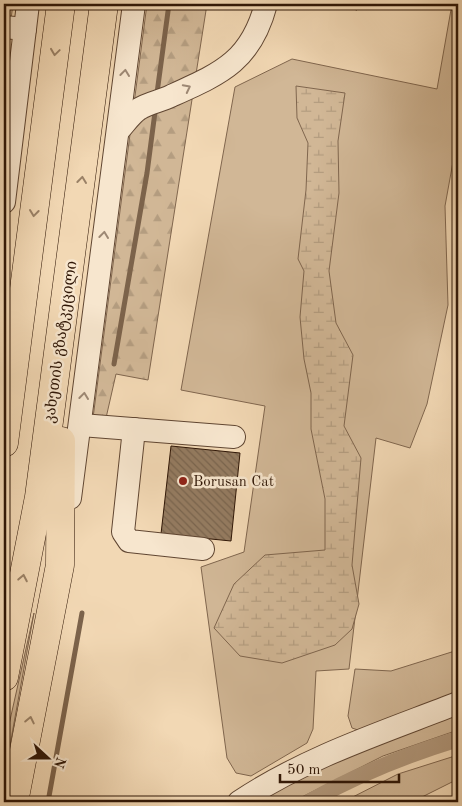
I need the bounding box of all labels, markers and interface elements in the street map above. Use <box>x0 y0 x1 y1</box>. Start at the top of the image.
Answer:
one-way arrow <box>50 48 60 56</box>
one-way arrow <box>119 69 130 77</box>
one-way arrow <box>182 84 191 94</box>
one-way arrow <box>76 175 86 184</box>
one-way arrow <box>29 210 40 218</box>
one-way arrow <box>98 230 109 238</box>
street label: კახეთის გზატკეცილი <box>43 260 80 424</box>
one-way arrow <box>78 392 89 400</box>
marker: Borusan Cat <box>177 475 189 487</box>
place label: Borusan Cat <box>193 475 274 490</box>
one-way arrow <box>18 574 28 583</box>
one-way arrow <box>24 716 35 725</box>
north arrow <box>22 734 72 784</box>
scale bar <box>280 751 398 783</box>
text: N <box>51 755 68 770</box>
text: 50 m <box>287 763 321 778</box>

